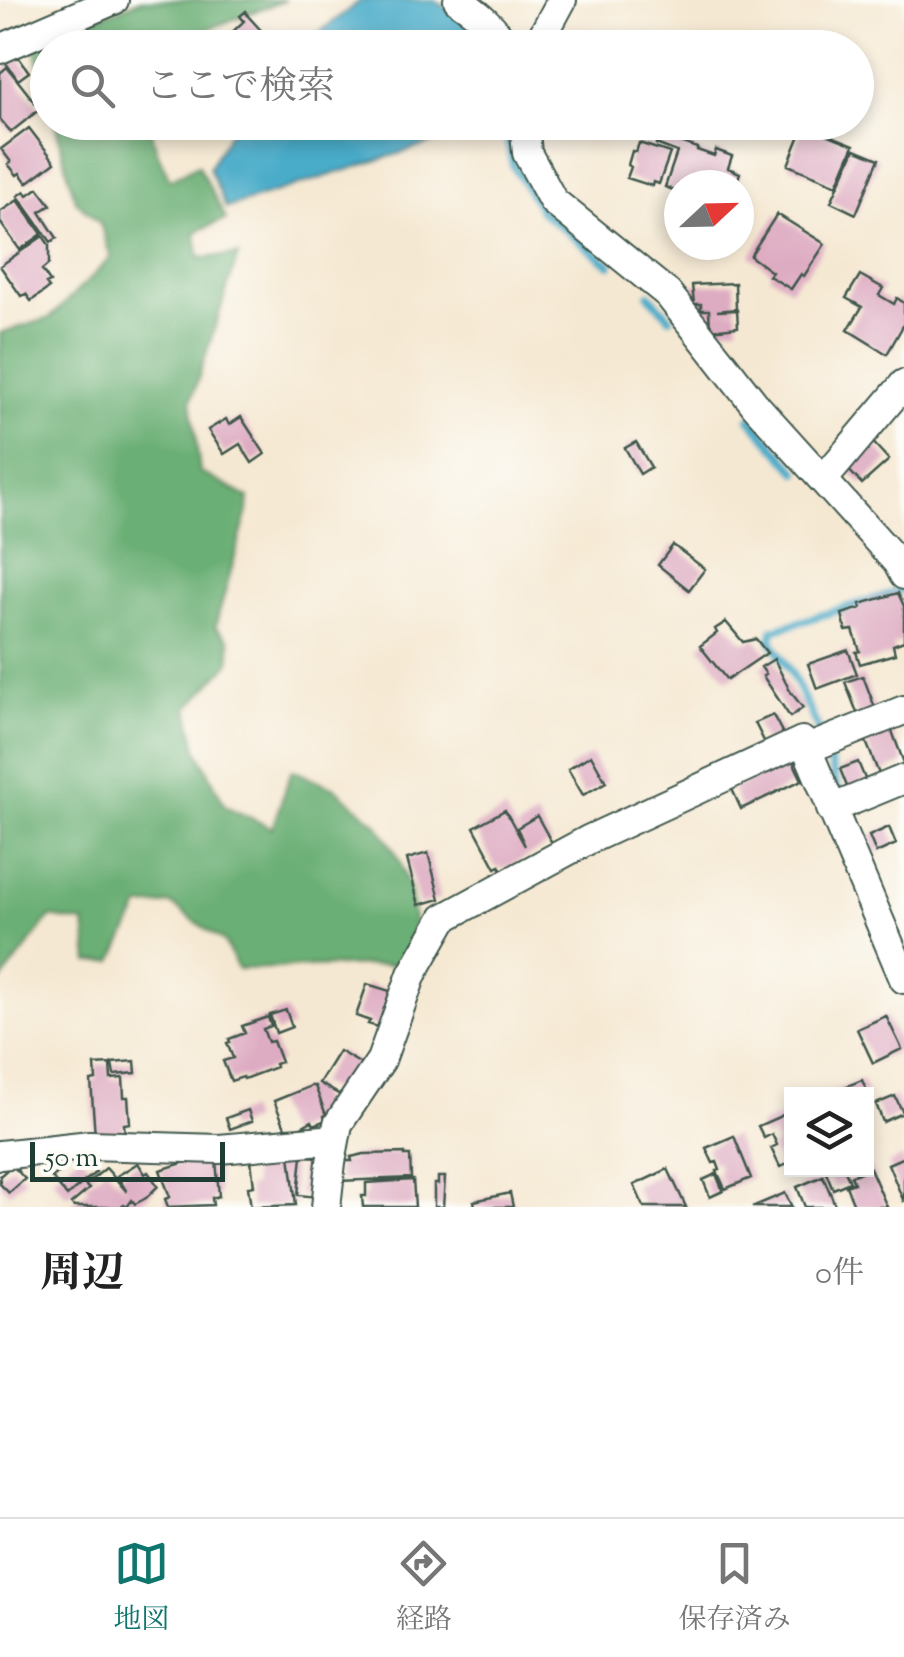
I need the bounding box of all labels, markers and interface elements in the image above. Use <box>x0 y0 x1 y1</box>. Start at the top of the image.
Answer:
search box <box>30 30 874 140</box>
icon: search <box>65 58 120 113</box>
text: ここで検索 <box>145 62 335 116</box>
north arrow <box>664 170 754 260</box>
map controls <box>784 1087 874 1177</box>
button: layers <box>784 1087 874 1177</box>
scale bar <box>30 1137 225 1182</box>
text: 50 m <box>45 1139 99 1179</box>
text: 周辺 <box>40 1246 124 1306</box>
text: 0件 <box>815 1252 864 1298</box>
tab: 地図 <box>113 1536 169 1641</box>
tab: 経路 <box>396 1536 452 1641</box>
tab: 保存済み <box>679 1536 791 1641</box>

